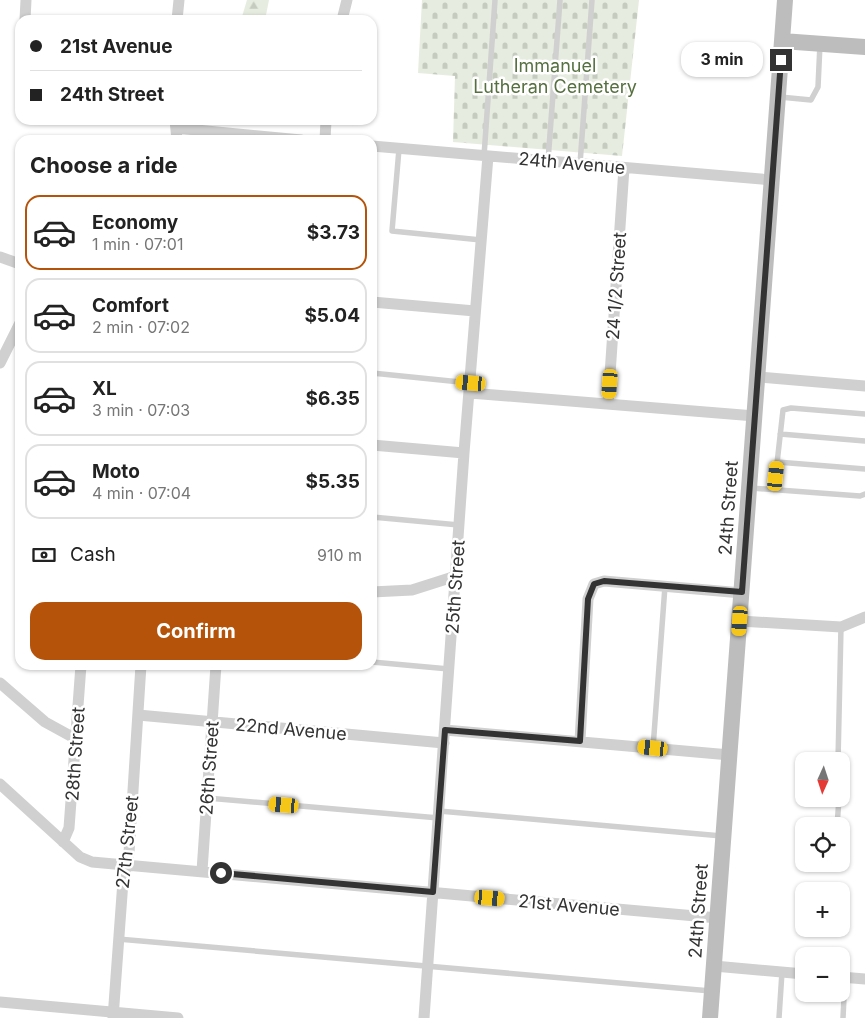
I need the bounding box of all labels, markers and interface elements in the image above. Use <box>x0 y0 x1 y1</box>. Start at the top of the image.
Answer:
text: 21st Avenue <box>60 35 173 58</box>
callout: 3 min <box>681 42 764 78</box>
text: 3 min <box>700 49 744 69</box>
route end <box>770 49 792 71</box>
park label: Immanuel Lutheran Cemetery <box>473 55 637 97</box>
text: 24th Street <box>60 83 164 106</box>
street label: 24th Avenue <box>518 148 626 178</box>
text: Choose a ride <box>30 152 178 178</box>
icon: car <box>32 210 77 255</box>
text: Economy <box>92 211 178 234</box>
text: $3.73 <box>307 221 360 244</box>
street label: 24 1/2 Street <box>602 231 630 341</box>
text: 1 min · 07:01 <box>92 234 183 254</box>
icon: car <box>32 293 77 338</box>
text: Comfort <box>92 294 169 317</box>
text: $5.04 <box>304 304 360 327</box>
text: 2 min · 07:02 <box>92 317 190 337</box>
car <box>601 369 618 399</box>
car <box>455 374 486 392</box>
icon: car <box>32 376 77 421</box>
text: XL <box>92 377 117 400</box>
text: $6.35 <box>305 387 360 410</box>
text: 3 min · 07:03 <box>92 400 190 420</box>
icon: car <box>32 459 77 504</box>
text: Moto <box>92 460 140 483</box>
street label: 24th Street <box>714 460 742 556</box>
car <box>766 460 785 492</box>
text: $5.35 <box>306 470 360 493</box>
text: 4 min · 07:04 <box>92 483 191 503</box>
street label: 25th Street <box>441 539 469 635</box>
icon: cash <box>30 541 58 569</box>
text: Cash <box>70 543 116 566</box>
text: 910 m <box>317 545 362 565</box>
button: Confirm <box>30 602 362 660</box>
car <box>731 606 748 636</box>
street label: 28th Street <box>61 706 89 802</box>
street label: 22nd Avenue <box>234 714 348 744</box>
street label: 26th Street <box>195 720 223 816</box>
car <box>637 739 668 757</box>
north arrow <box>795 752 850 808</box>
map controls <box>795 752 850 1002</box>
street label: 27th Street <box>112 794 142 890</box>
car <box>268 796 299 814</box>
button: locate <box>795 817 850 872</box>
route start <box>210 862 232 884</box>
street label: 24th Street <box>684 863 712 959</box>
button: + <box>795 882 850 937</box>
car <box>474 889 505 907</box>
street label: 21st Avenue <box>517 890 621 920</box>
button: − <box>795 947 850 1002</box>

